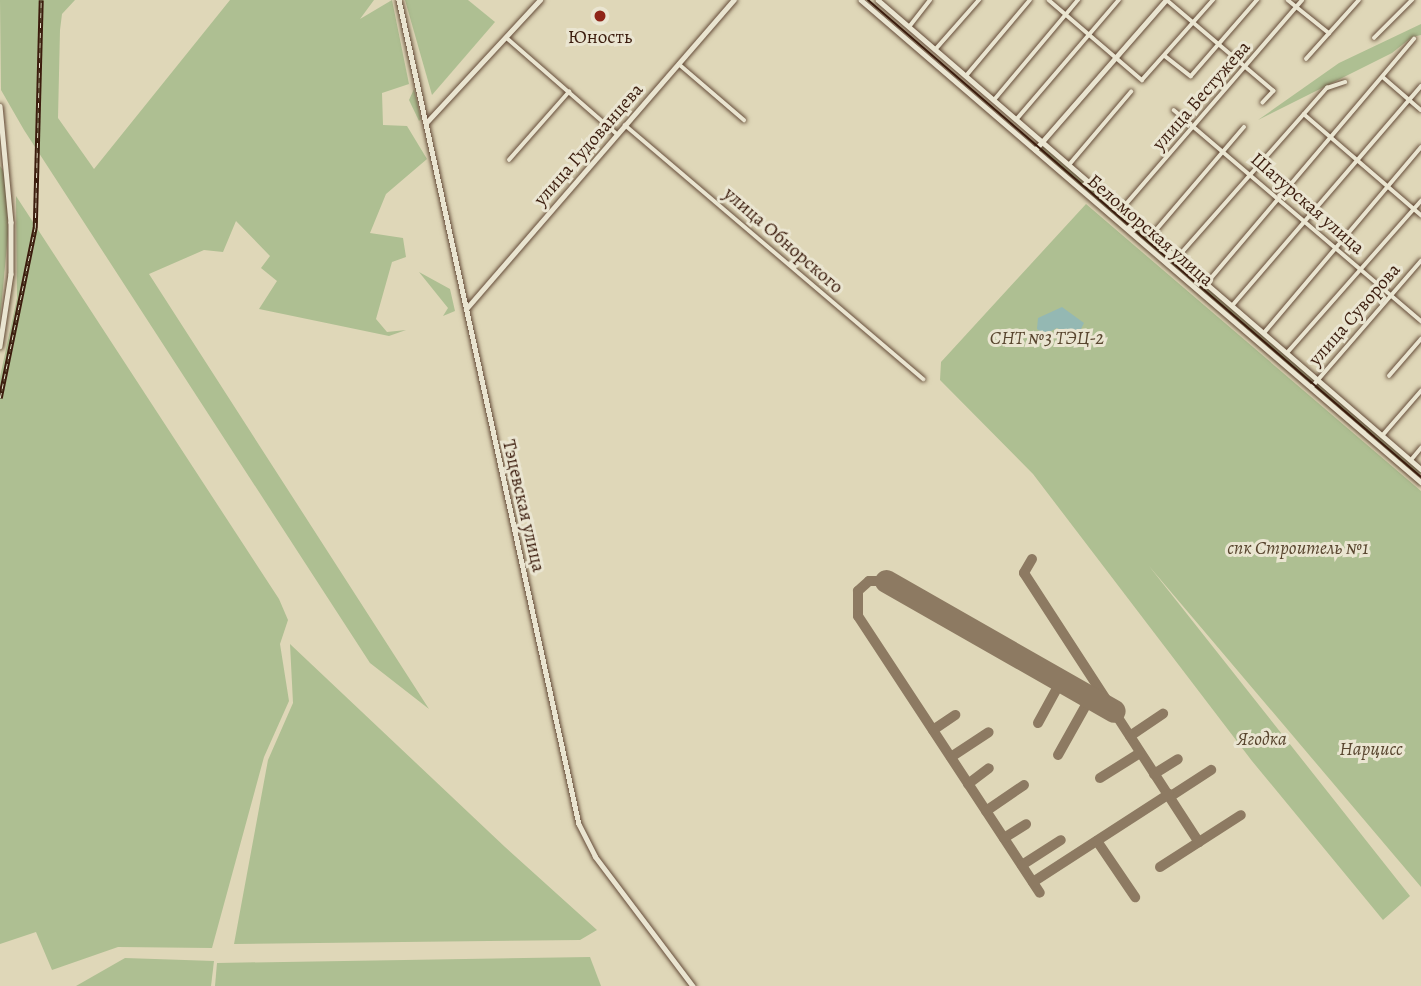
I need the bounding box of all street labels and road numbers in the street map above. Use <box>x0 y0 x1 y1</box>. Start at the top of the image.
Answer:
street label: улица Бестужева <box>1148 36 1256 156</box>
street label: улица Гудованцева <box>530 79 648 211</box>
street label: Шатурская улица <box>1245 148 1369 260</box>
street label: Беломорская улица <box>1082 170 1218 292</box>
street label: улица Обнорского <box>719 183 847 299</box>
street label: улица Суворова <box>1304 259 1406 371</box>
street label: Тэцевская улица <box>497 438 549 574</box>

